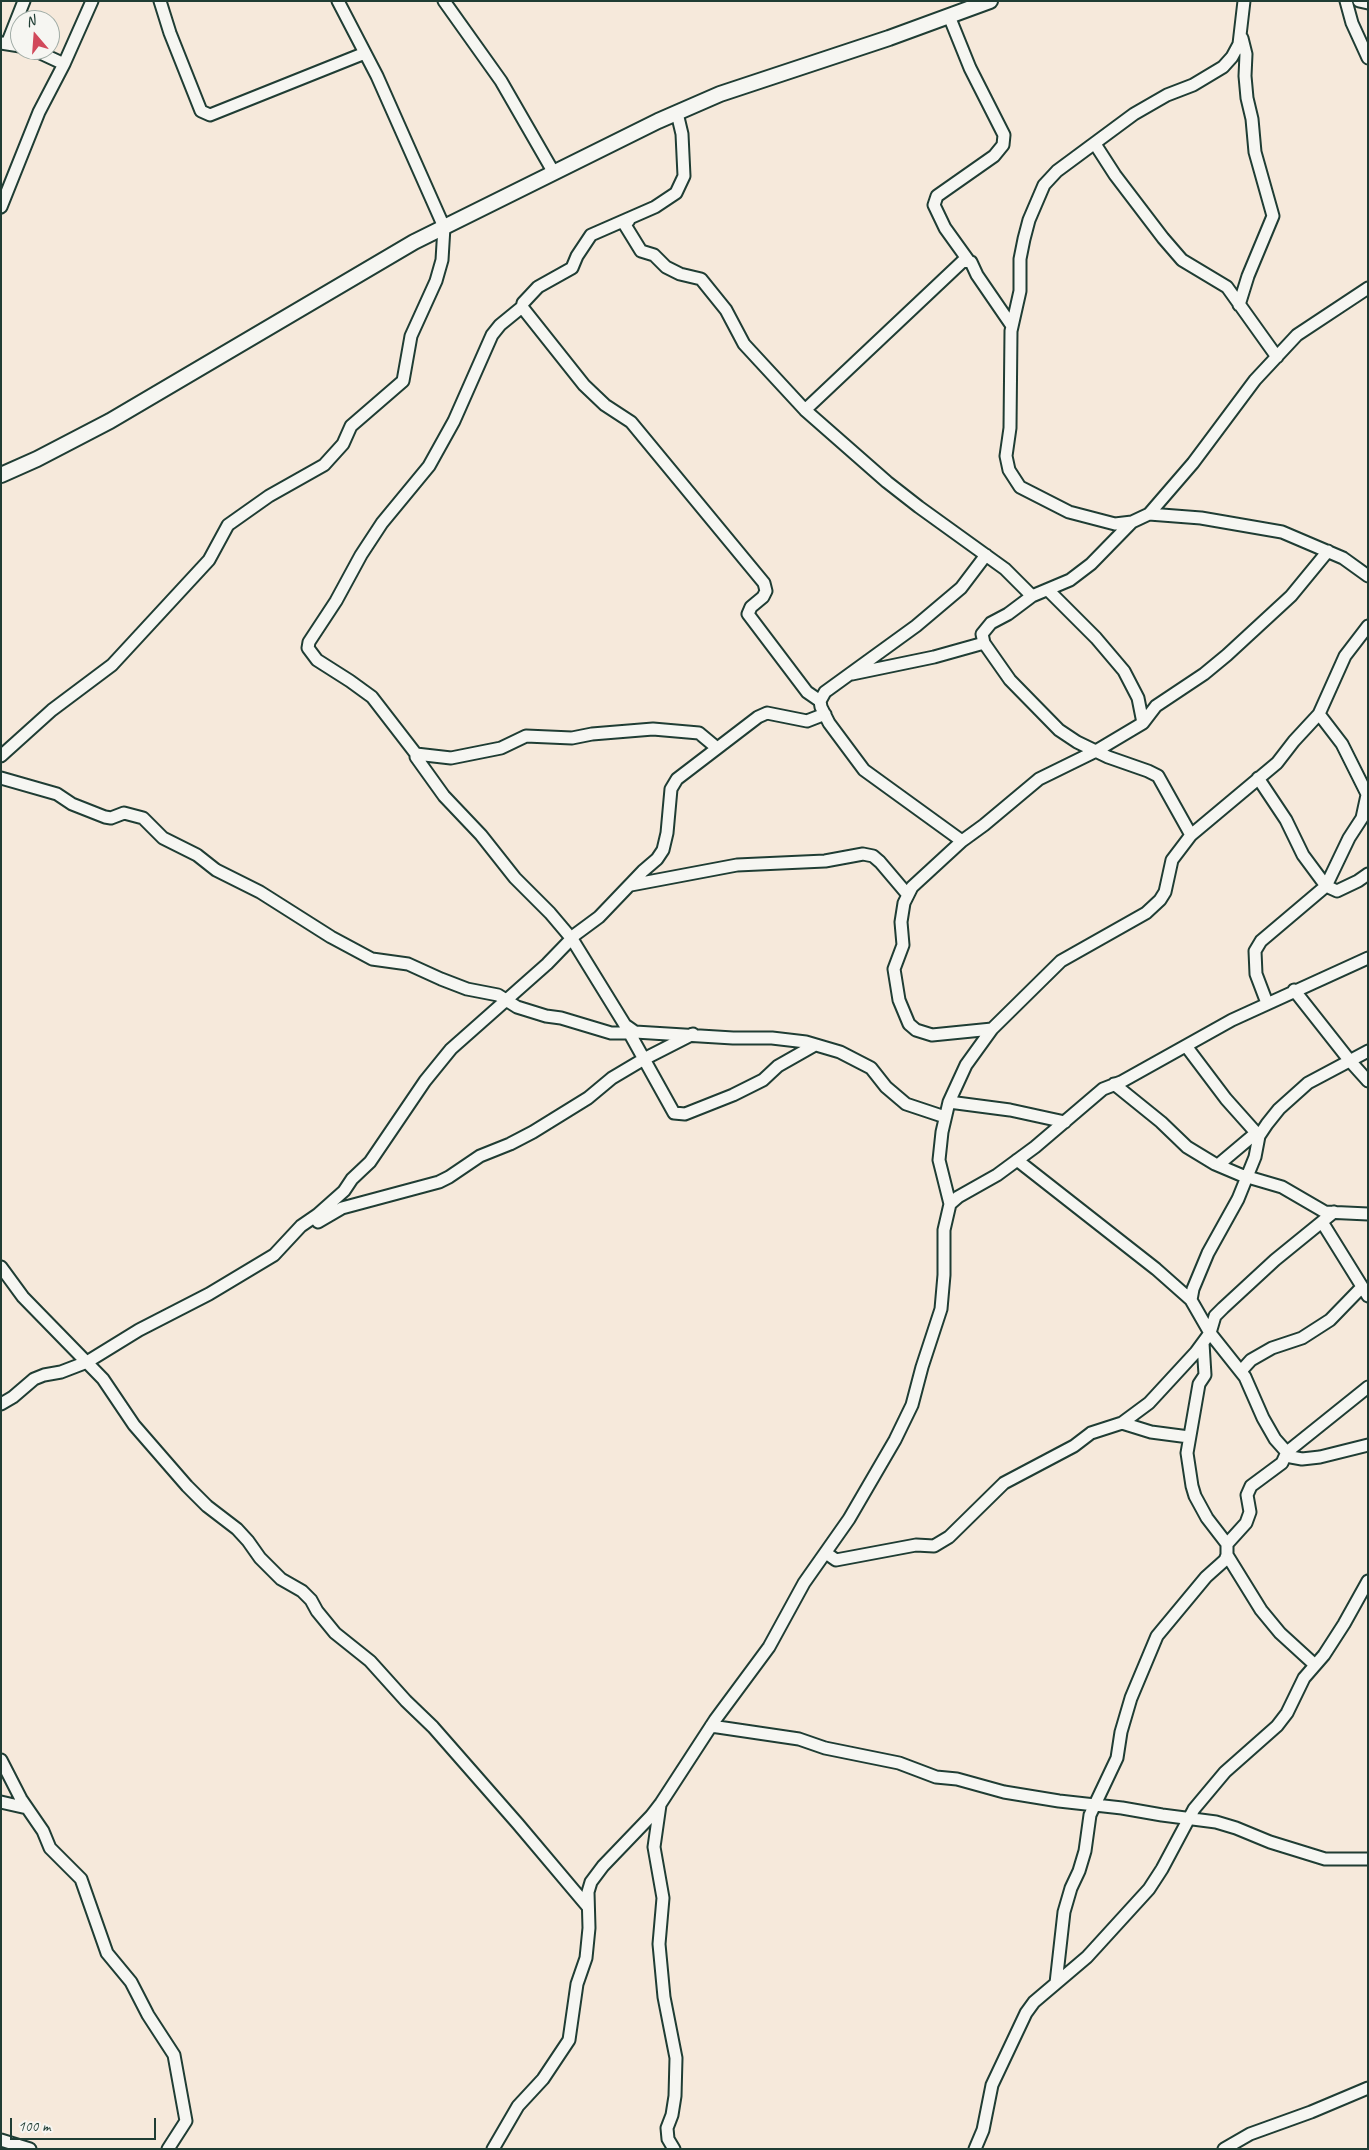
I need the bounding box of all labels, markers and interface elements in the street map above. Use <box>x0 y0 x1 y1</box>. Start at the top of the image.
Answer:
north arrow <box>10 10 60 60</box>
text: N <box>24 12 37 31</box>
scale bar <box>12 2108 159 2140</box>
text: 100 m <box>18 2117 50 2136</box>

